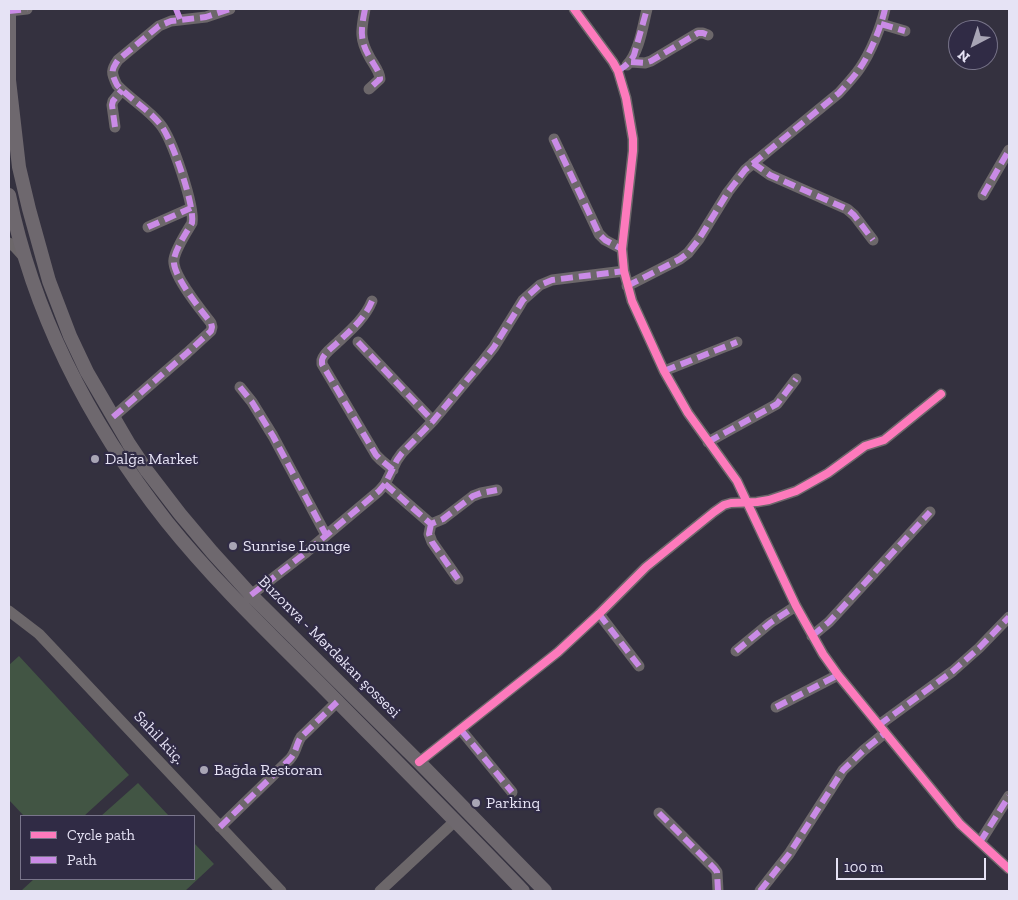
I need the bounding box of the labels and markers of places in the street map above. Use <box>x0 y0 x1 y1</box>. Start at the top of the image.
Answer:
place label: Dalğa Market <box>105 449 198 469</box>
marker: Dalğa Market <box>89 453 101 465</box>
place label: Sunrise Lounge <box>243 536 350 556</box>
marker: Sunrise Lounge <box>227 540 239 552</box>
place label: Bağda Restoran <box>214 760 322 780</box>
marker: Bağda Restoran <box>198 764 210 776</box>
place label: Parkinq <box>486 793 540 813</box>
marker: Parkinq <box>470 797 482 809</box>

